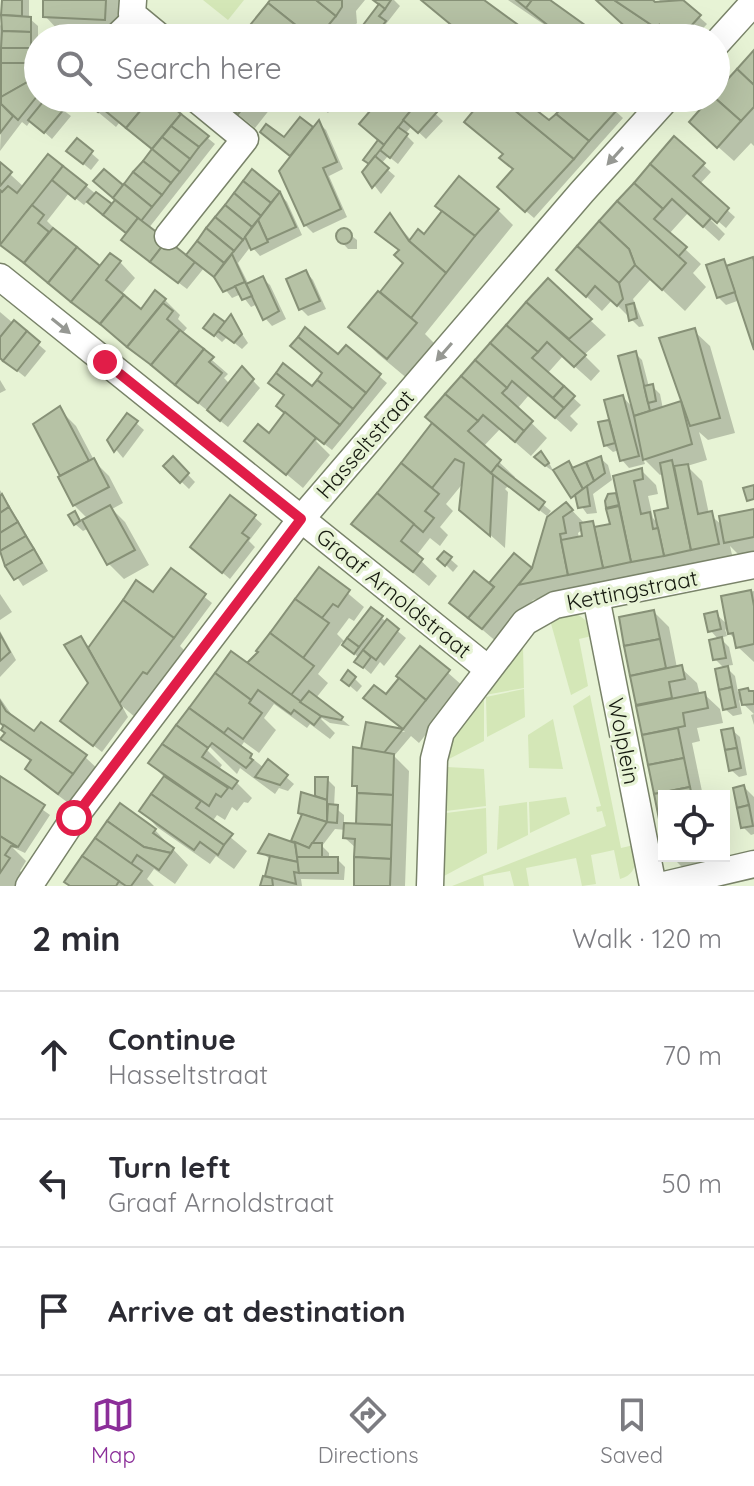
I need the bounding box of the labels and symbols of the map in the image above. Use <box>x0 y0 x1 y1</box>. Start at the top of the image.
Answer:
one-way arrow <box>606 146 624 165</box>
one-way arrow <box>51 318 71 334</box>
one-way arrow <box>436 343 454 362</box>
route end <box>87 344 123 380</box>
street label: Hasseltstraat <box>310 384 420 504</box>
street label: Graaf Arnoldstraat <box>311 522 477 664</box>
street label: Kettingstraat <box>564 564 700 616</box>
street label: Wolplein <box>602 695 646 787</box>
route start <box>56 800 92 836</box>

